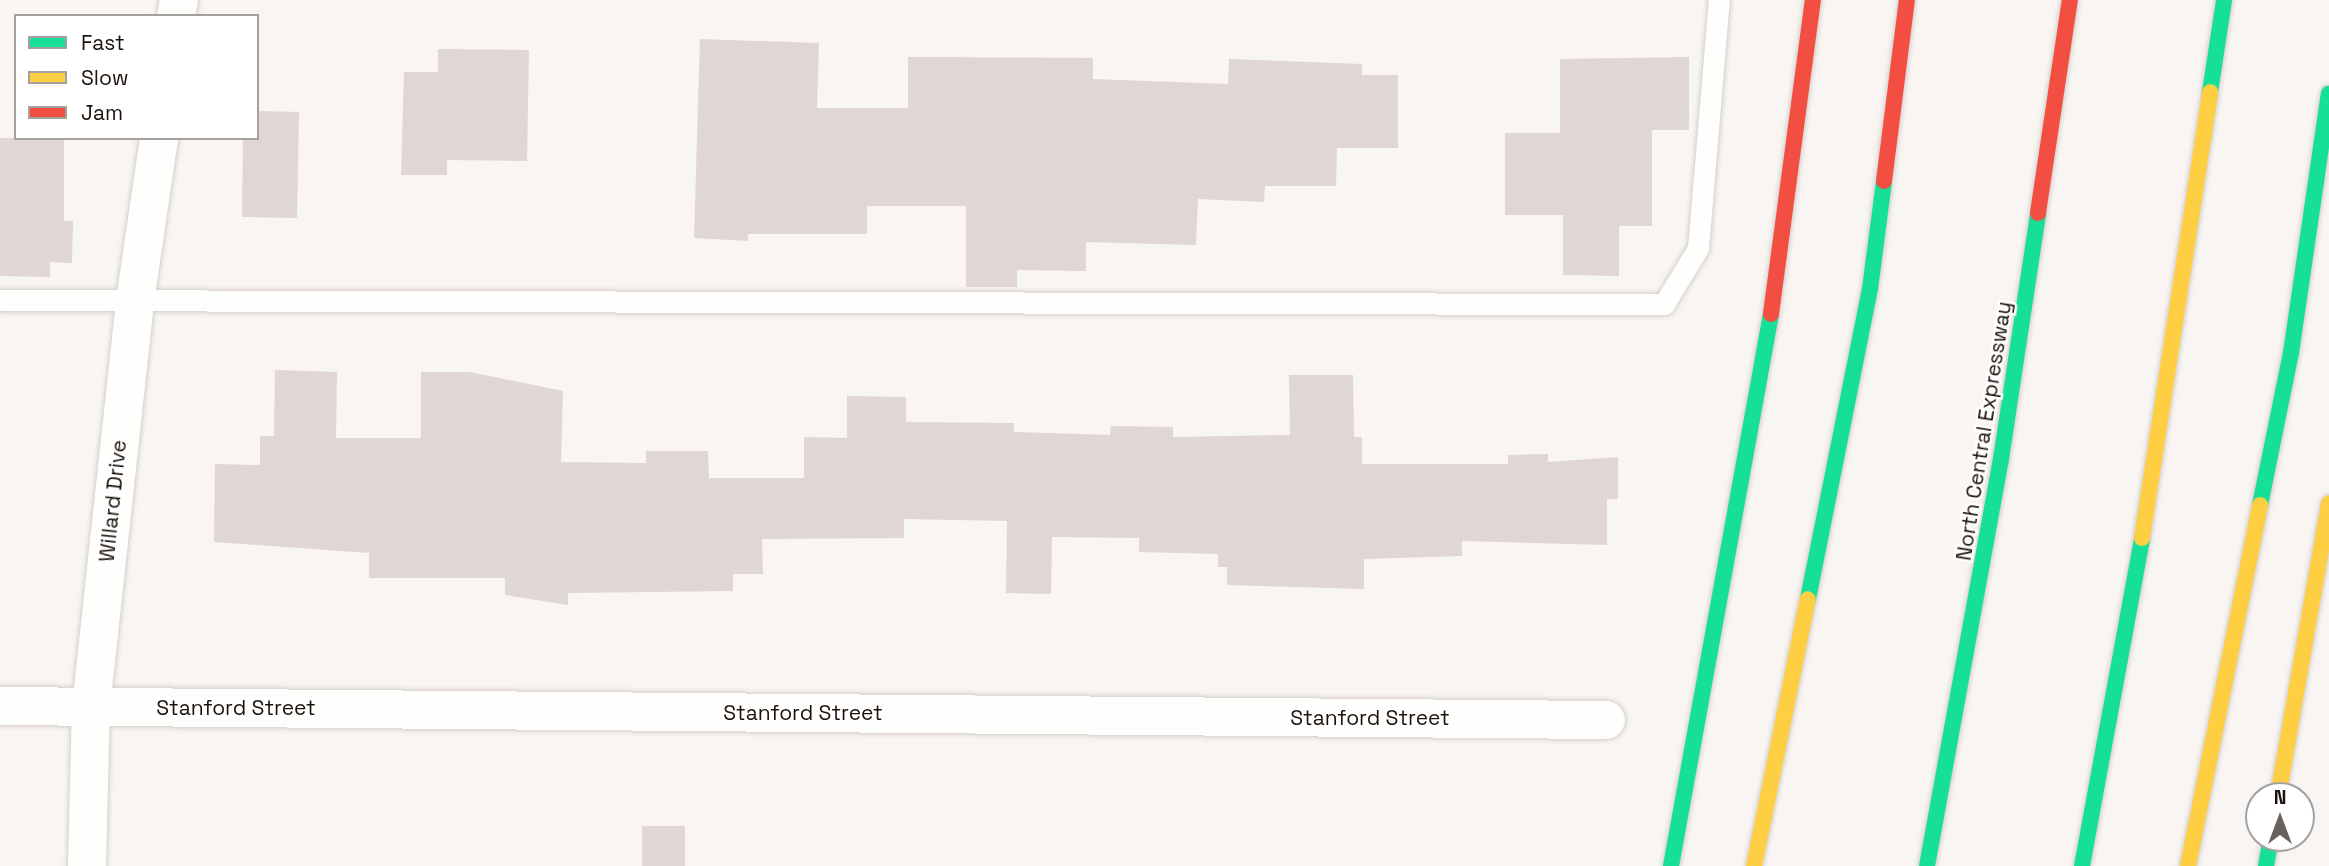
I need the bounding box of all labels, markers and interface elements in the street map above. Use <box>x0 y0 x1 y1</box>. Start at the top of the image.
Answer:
legend <box>14 14 259 140</box>
text: Fast <box>81 29 125 56</box>
text: Slow <box>81 64 129 91</box>
text: Jam <box>81 99 123 126</box>
street label: North Central Expressway <box>1951 300 2017 562</box>
street label: Willard Drive <box>94 439 132 563</box>
street label: Stanford Street <box>156 695 316 721</box>
street label: Stanford Street <box>723 700 883 726</box>
street label: Stanford Street <box>1290 705 1450 731</box>
north arrow <box>2245 782 2315 852</box>
text: N <box>2274 785 2286 810</box>

